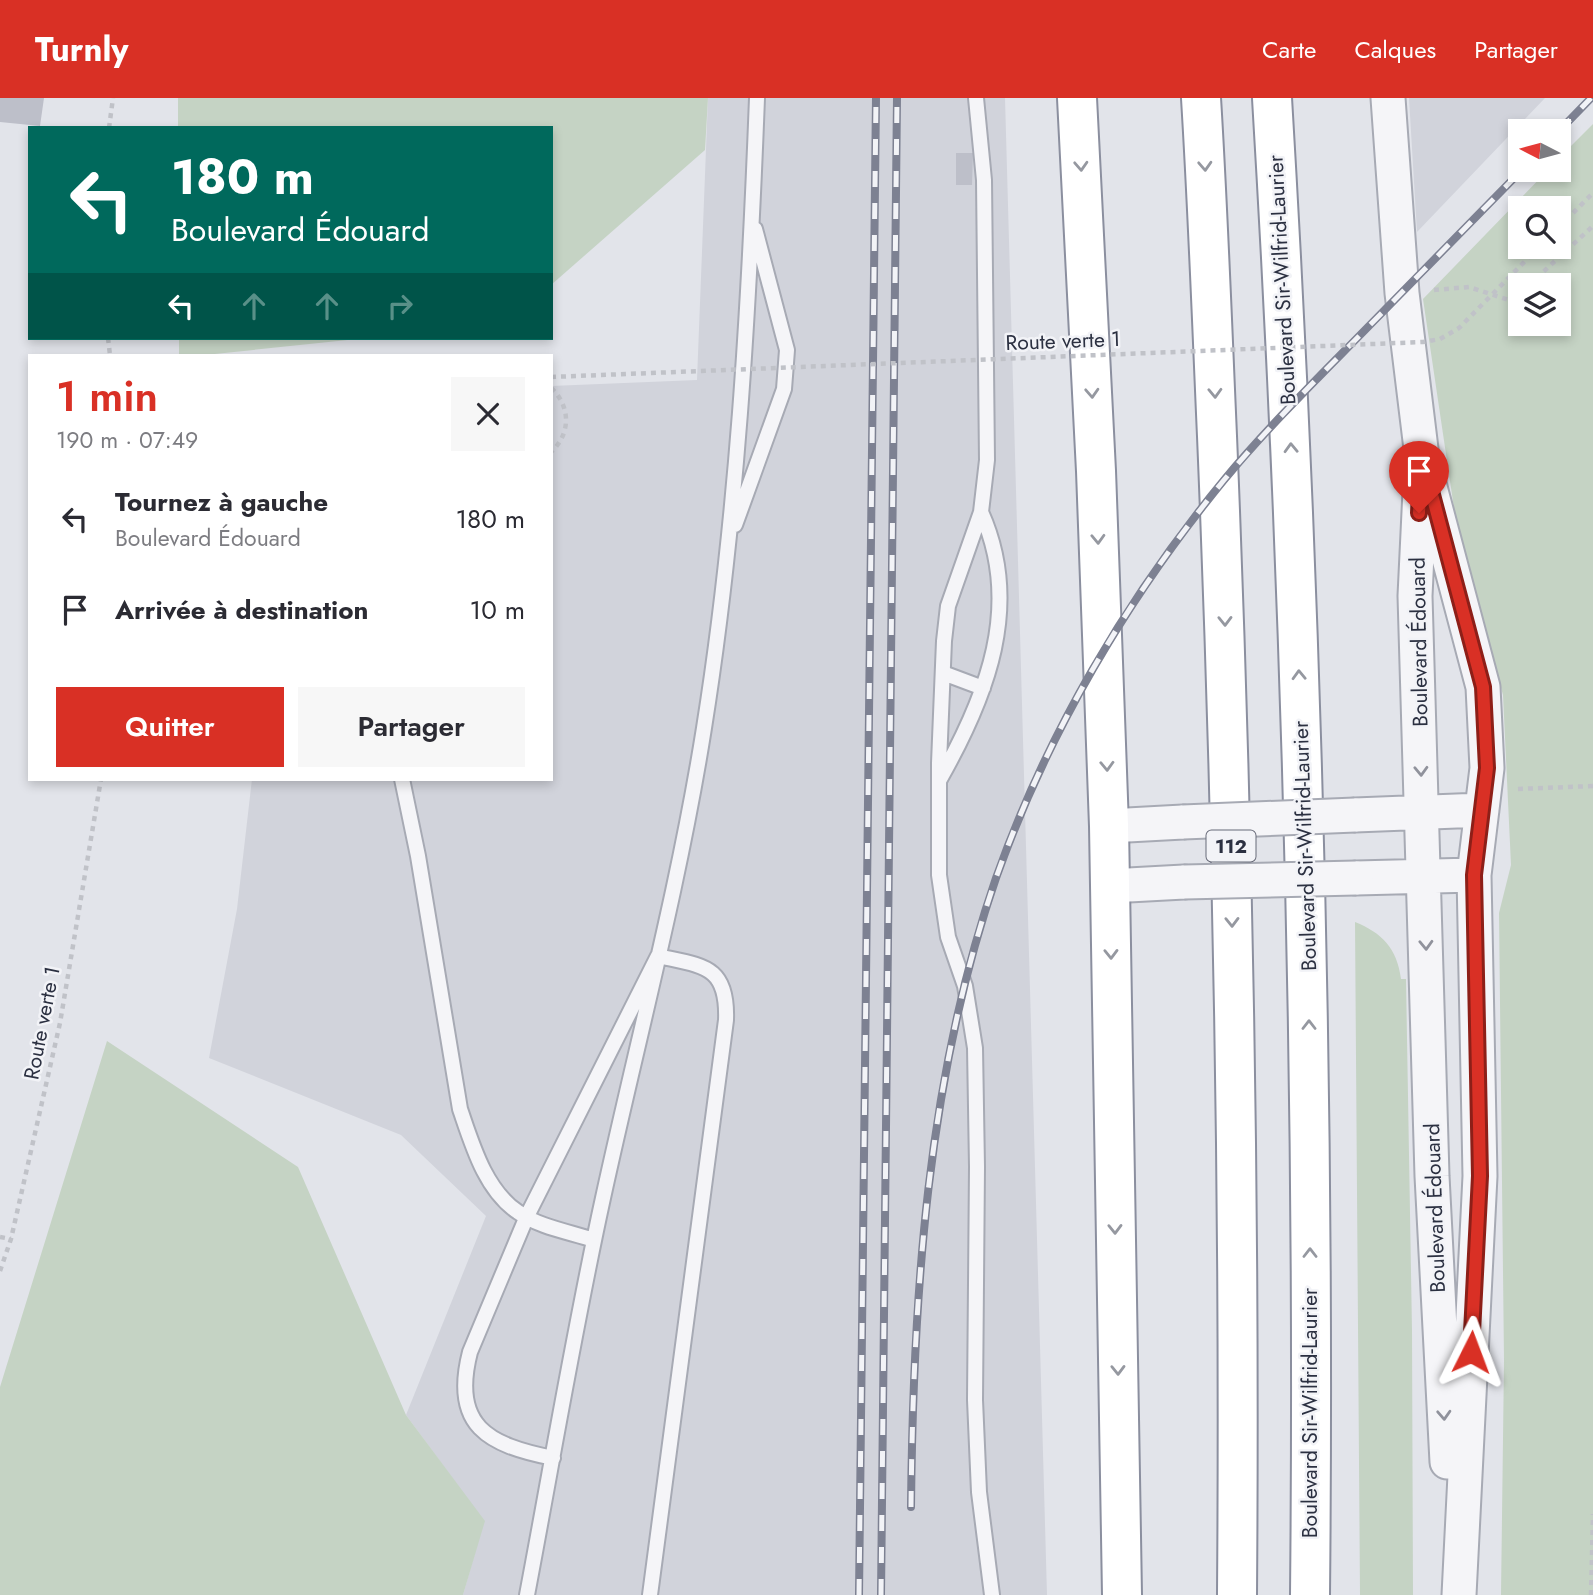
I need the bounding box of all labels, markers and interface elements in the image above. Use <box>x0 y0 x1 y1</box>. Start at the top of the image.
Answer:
text: Turnly <box>35 26 129 73</box>
text: Carte <box>1262 32 1316 67</box>
text: Calques <box>1354 32 1436 67</box>
text: Partager <box>1474 32 1558 67</box>
north arrow <box>1508 119 1572 182</box>
map controls <box>1508 119 1571 336</box>
text: 180 m <box>171 142 314 212</box>
street label: Boulevard Sir-Wilfrid-Laurier <box>1260 153 1304 406</box>
icon: left <box>56 154 147 245</box>
one-way arrow <box>1073 161 1088 172</box>
one-way arrow <box>1197 161 1212 172</box>
button: search <box>1508 196 1571 259</box>
text: Boulevard Édouard <box>171 207 430 253</box>
button: layers <box>1508 273 1571 336</box>
icon: left <box>162 287 200 325</box>
icon: ahead <box>235 287 273 325</box>
icon: ahead <box>308 287 346 325</box>
icon: right <box>381 287 419 325</box>
street label: Route verte 1 <box>1005 324 1121 358</box>
text: 1 min <box>56 366 158 427</box>
button: close <box>451 377 525 451</box>
one-way arrow <box>1085 388 1100 399</box>
one-way arrow <box>1208 388 1223 399</box>
text: 190 m · 07:49 <box>56 423 198 457</box>
pin <box>1389 441 1449 513</box>
one-way arrow <box>1284 442 1299 453</box>
icon: arrive <box>1400 452 1438 490</box>
text: Tournez à gauche <box>115 483 328 521</box>
icon: left <box>56 500 94 538</box>
text: 180 m <box>455 500 525 538</box>
text: Boulevard Édouard <box>115 521 301 555</box>
one-way arrow <box>1091 534 1106 545</box>
street label: Boulevard Édouard <box>1403 557 1435 727</box>
icon: arrive <box>56 591 94 629</box>
text: Arrivée à destination <box>115 591 368 629</box>
text: 10 m <box>470 591 525 629</box>
one-way arrow <box>1217 616 1233 626</box>
one-way arrow <box>1292 669 1307 680</box>
button: Quitter <box>56 687 284 767</box>
button: Partager <box>298 687 525 767</box>
street label: Boulevard Sir-Wilfrid-Laurier <box>1286 720 1324 972</box>
one-way arrow <box>1099 761 1114 772</box>
one-way arrow <box>1414 766 1429 777</box>
road number: 112 <box>1206 831 1256 862</box>
one-way arrow <box>1225 916 1240 927</box>
one-way arrow <box>1419 940 1434 951</box>
one-way arrow <box>1103 949 1118 960</box>
street label: Route verte 1 <box>16 964 68 1082</box>
one-way arrow <box>1301 1019 1317 1030</box>
street label: Boulevard Édouard <box>1417 1123 1453 1293</box>
one-way arrow <box>1108 1224 1123 1235</box>
one-way arrow <box>1302 1247 1318 1257</box>
street label: Boulevard Sir-Wilfrid-Laurier <box>1295 1287 1325 1538</box>
position arrow <box>1434 1315 1508 1389</box>
one-way arrow <box>1110 1366 1126 1376</box>
one-way arrow <box>1437 1410 1452 1421</box>

